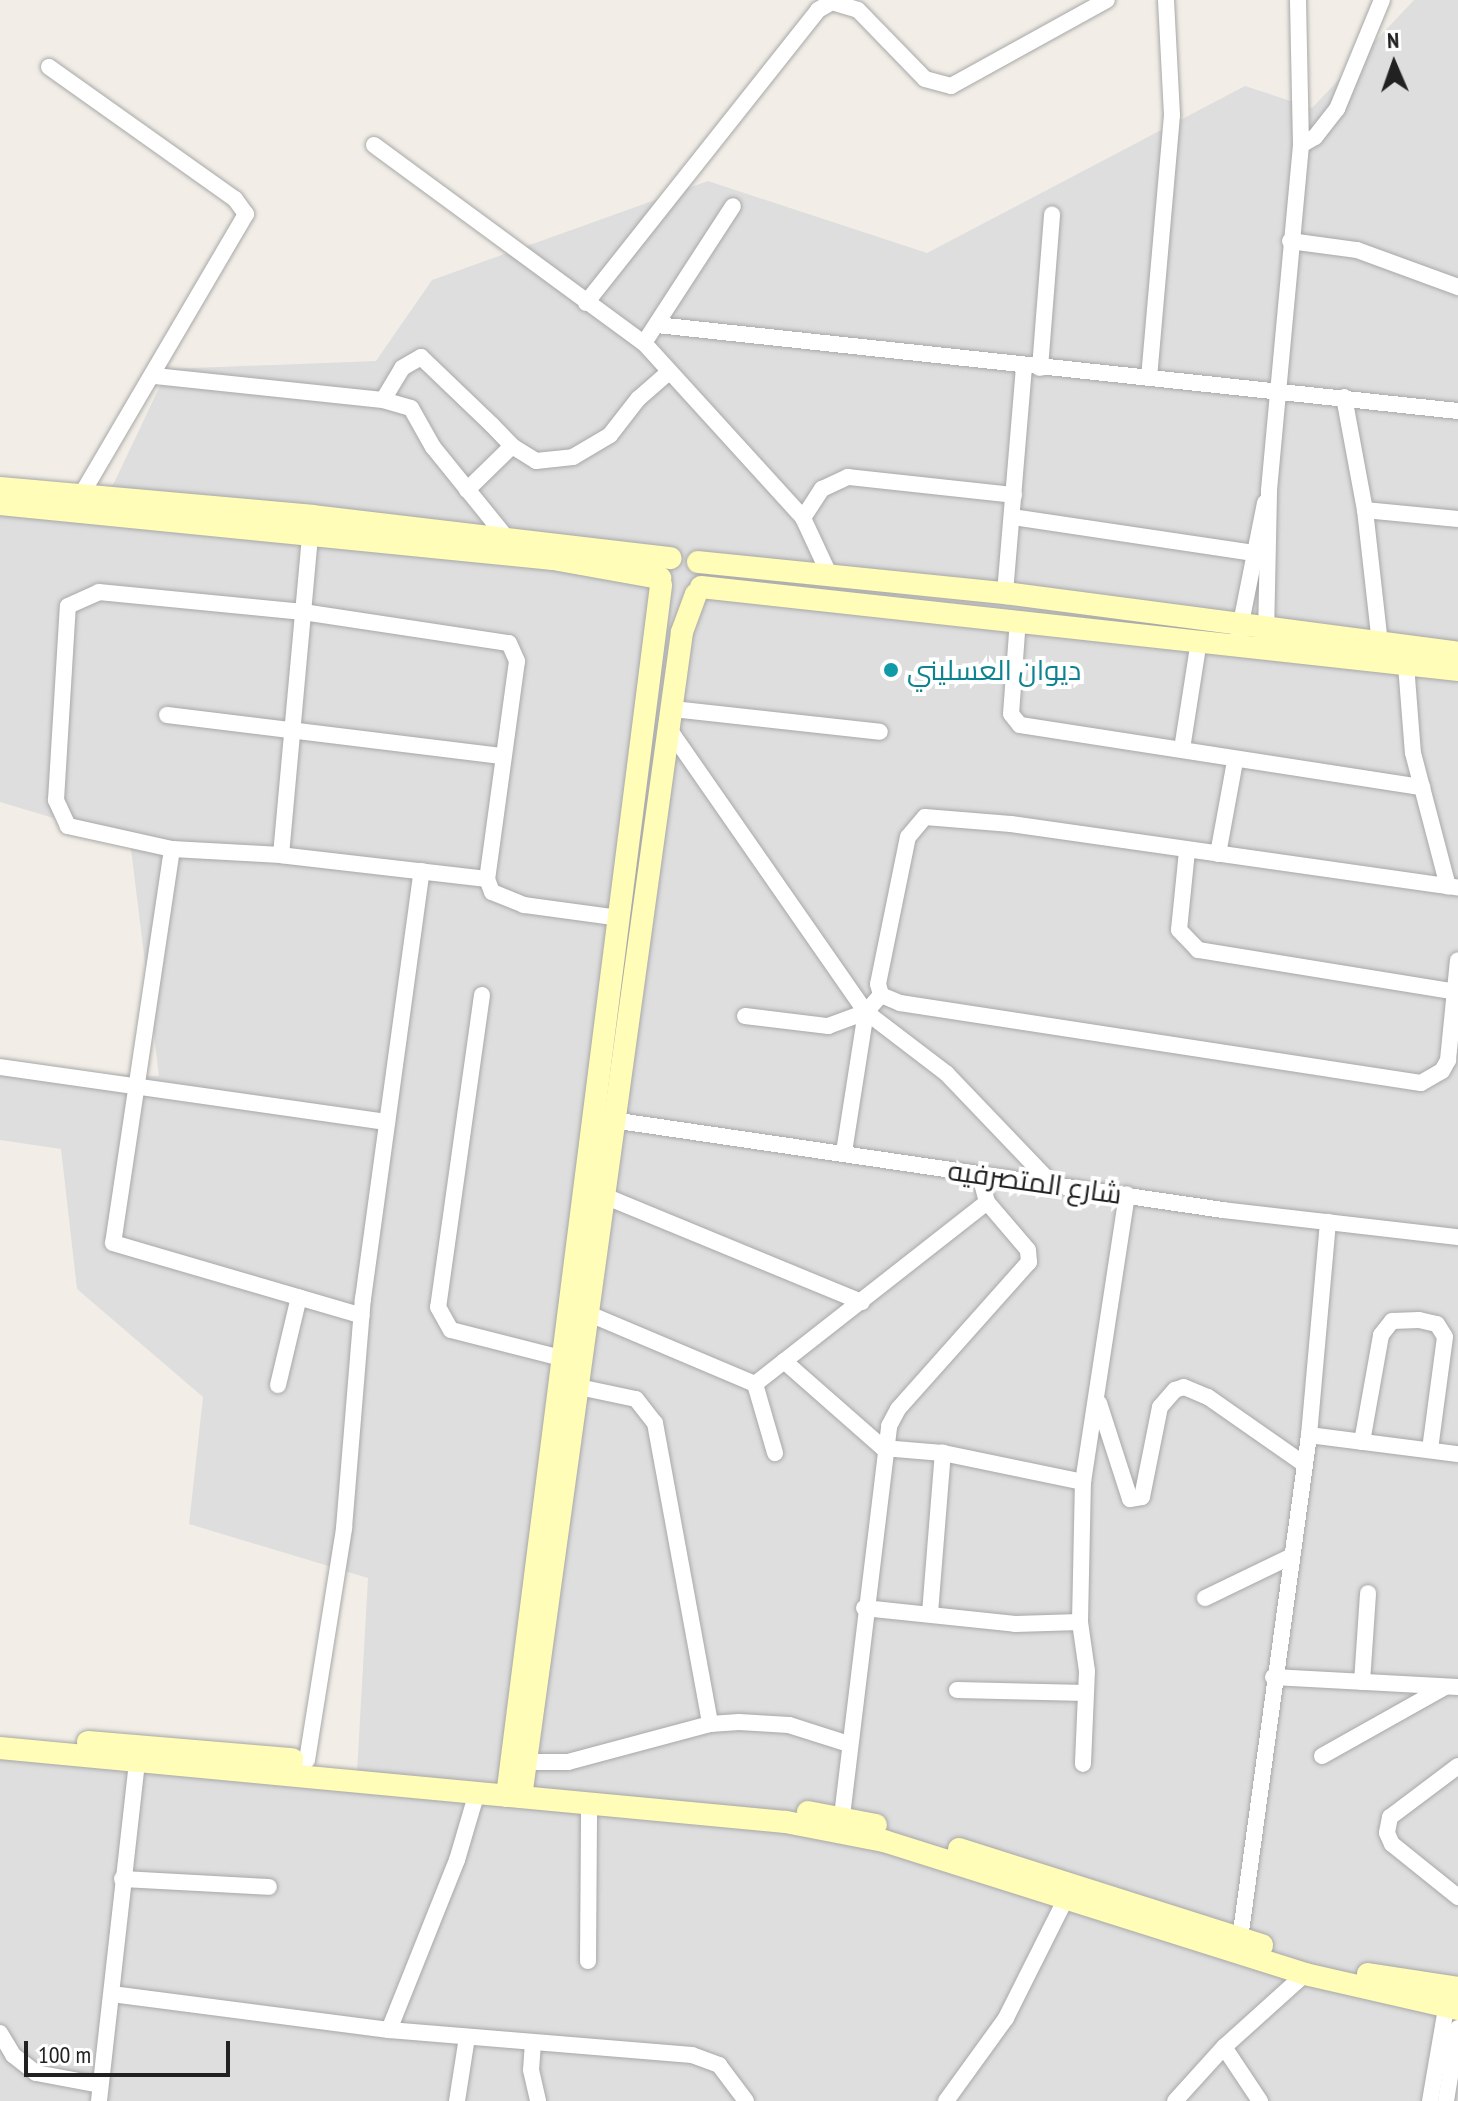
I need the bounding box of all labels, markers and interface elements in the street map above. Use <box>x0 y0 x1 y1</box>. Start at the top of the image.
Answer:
north arrow <box>1354 24 1434 104</box>
text: N <box>1387 26 1400 54</box>
place label: ديوان العسليني <box>907 653 1081 687</box>
marker: ديوان العسليني <box>882 661 900 679</box>
street label: شارع المتصرفيه <box>946 1153 1124 1211</box>
scale bar <box>28 2025 234 2075</box>
text: 100 m <box>38 2039 91 2070</box>

